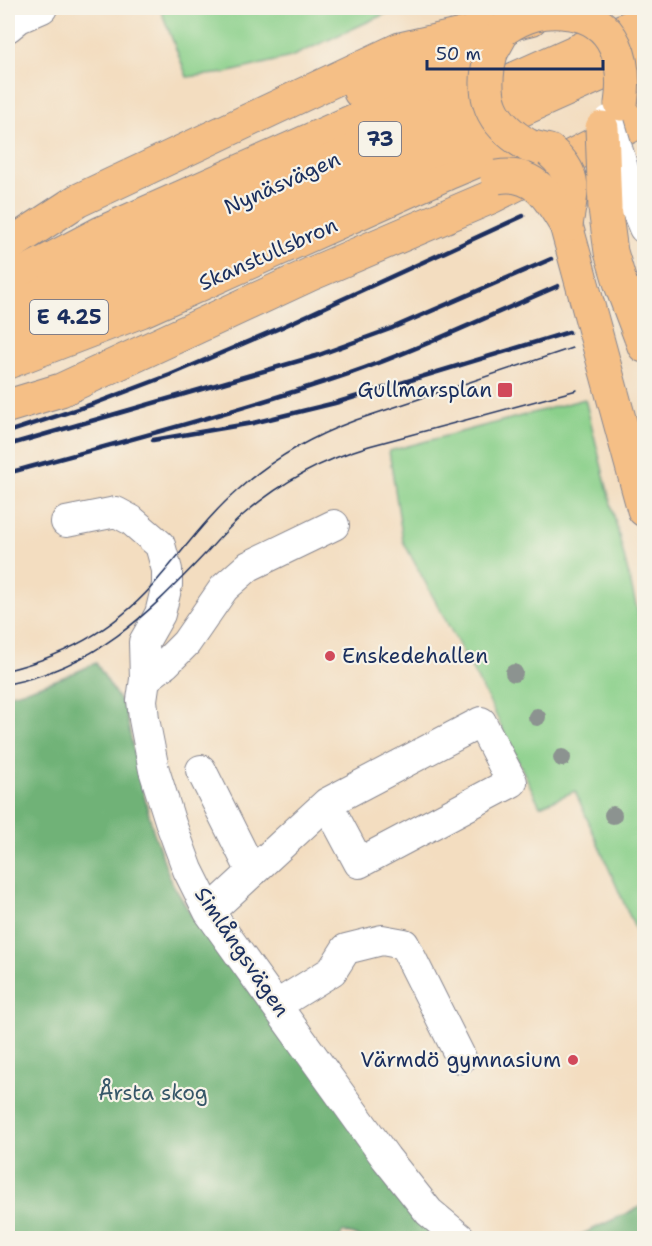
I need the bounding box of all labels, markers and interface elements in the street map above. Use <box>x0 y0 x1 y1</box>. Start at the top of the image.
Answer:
scale bar <box>427 33 602 71</box>
text: 50 m <box>436 42 481 66</box>
road number: 73 <box>359 122 401 156</box>
street label: Nynäsvägen <box>219 145 345 221</box>
street label: Skanstullsbron <box>194 211 342 297</box>
road number: E 4.25 <box>30 300 108 334</box>
place label: Gullmarsplan <box>357 376 492 404</box>
marker: Gullmarsplan <box>496 381 514 399</box>
place label: Enskedehallen <box>342 642 488 670</box>
marker: Enskedehallen <box>323 649 337 663</box>
street label: Simlångsvägen <box>188 882 296 1023</box>
place label: Värmdö gymnasium <box>360 1046 561 1074</box>
marker: Värmdö gymnasium <box>566 1053 580 1067</box>
park label: Årsta skog <box>98 1078 208 1107</box>

